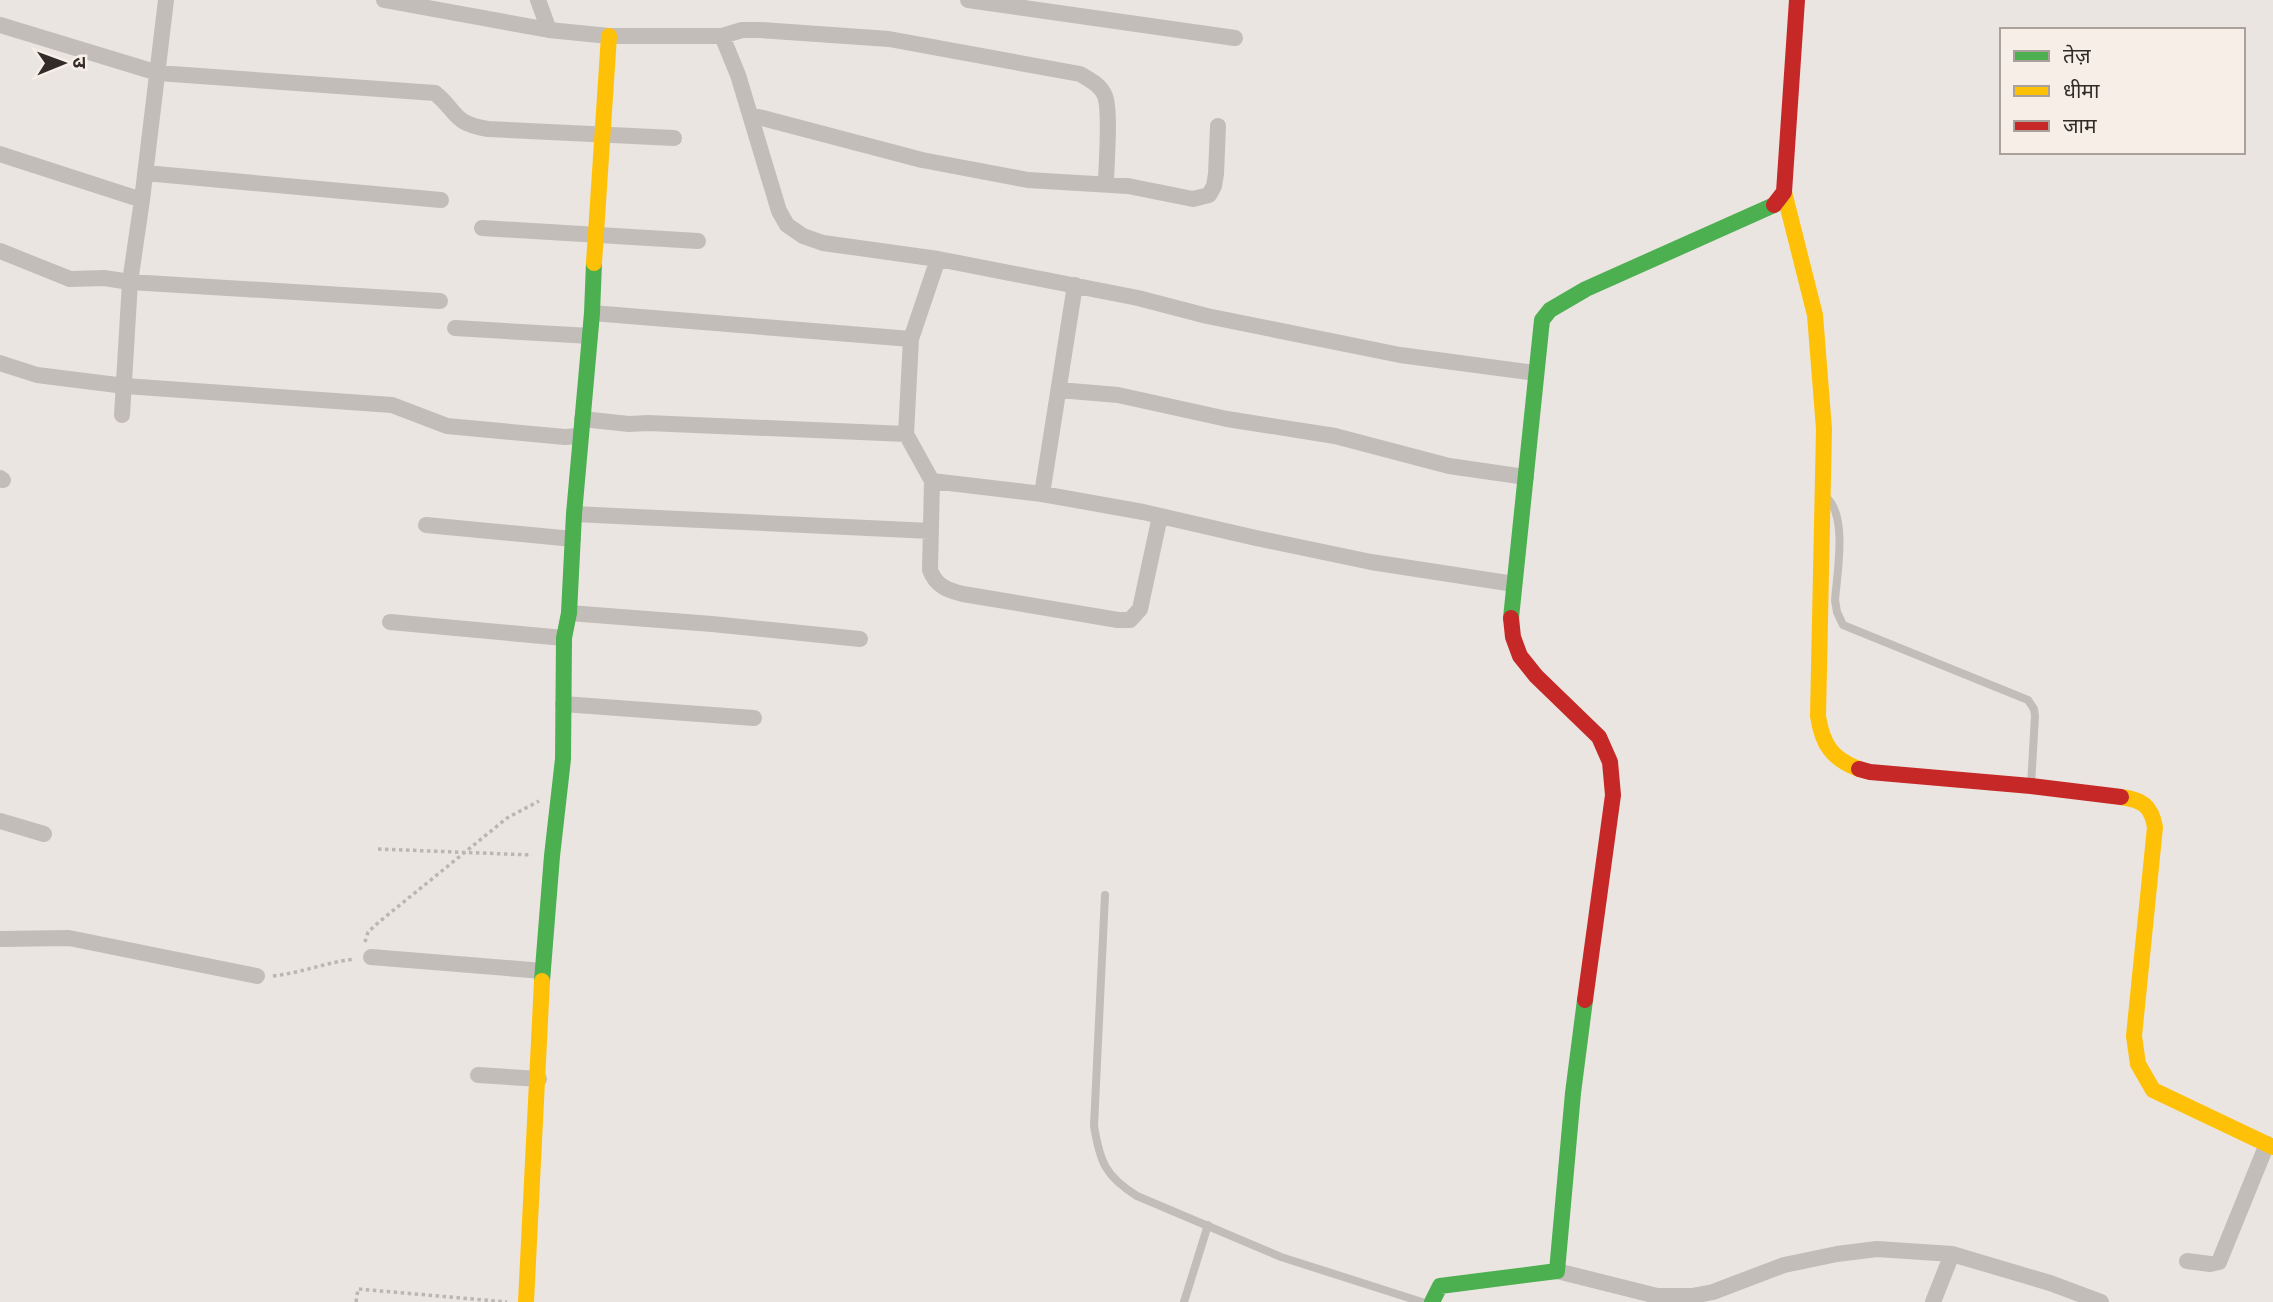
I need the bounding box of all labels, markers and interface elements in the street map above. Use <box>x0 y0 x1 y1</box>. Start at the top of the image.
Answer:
north arrow <box>28 28 98 98</box>
legend <box>2000 28 2245 154</box>
text: तेज़ <box>2063 41 2091 69</box>
text: उ <box>68 57 92 69</box>
text: धीमा <box>2063 76 2100 104</box>
text: जाम <box>2063 111 2097 139</box>

